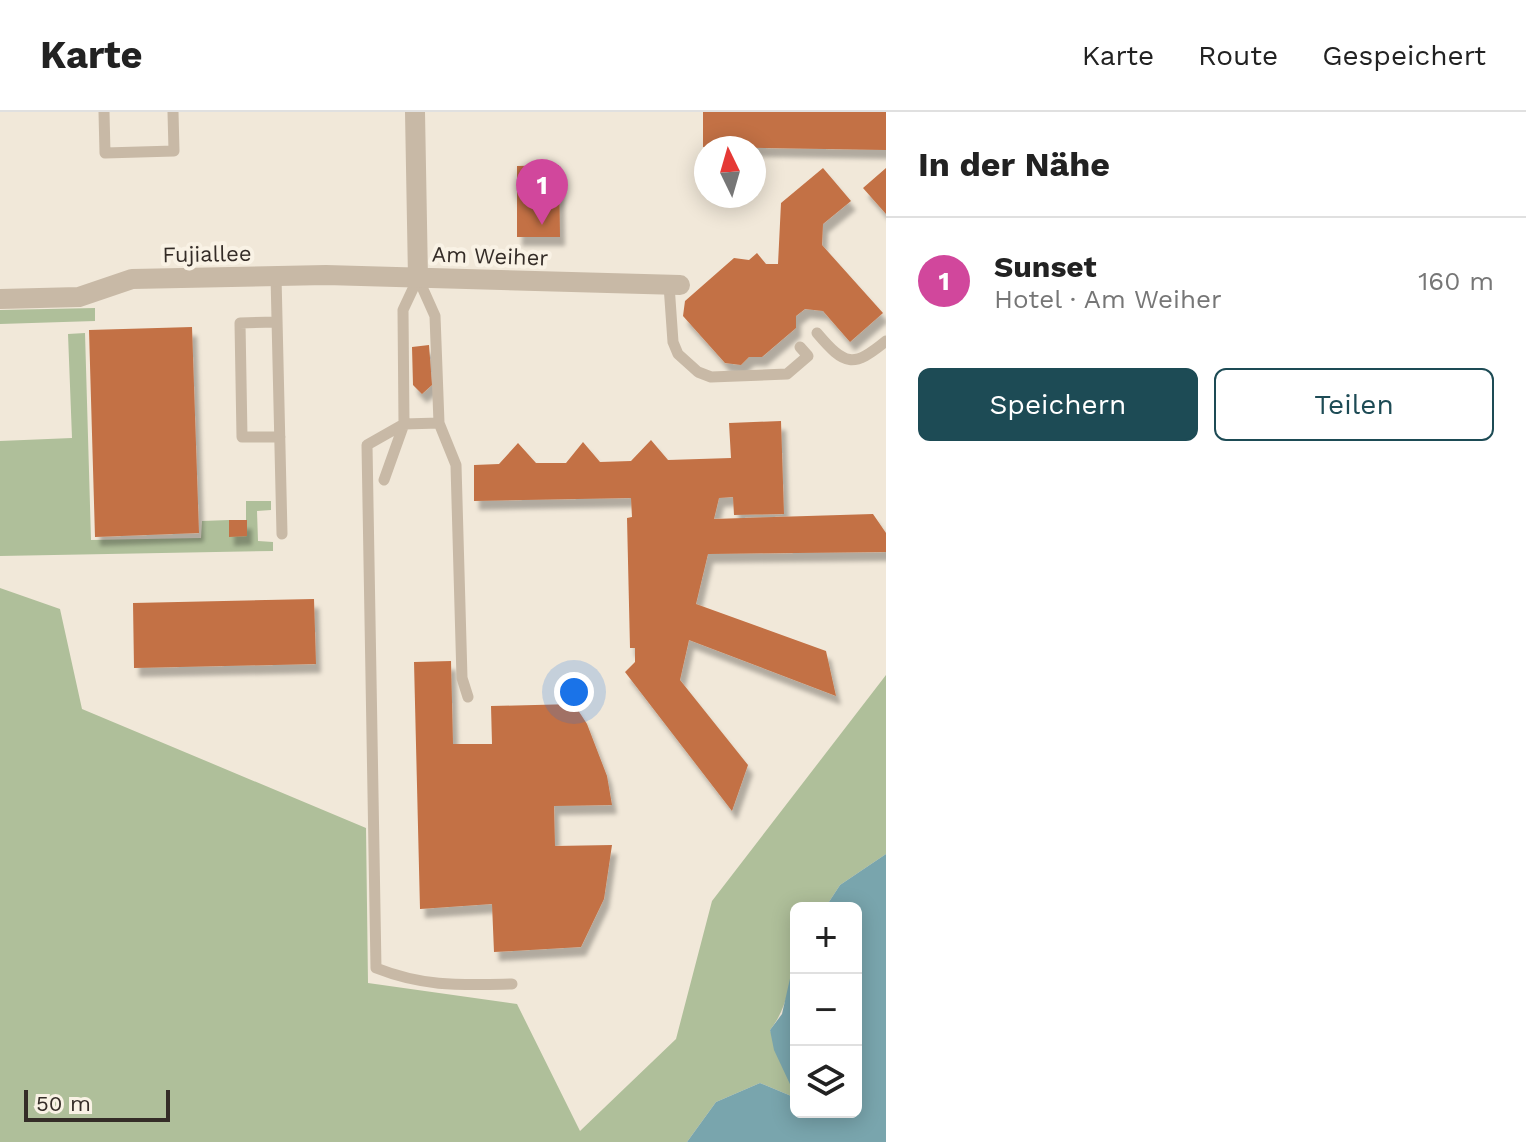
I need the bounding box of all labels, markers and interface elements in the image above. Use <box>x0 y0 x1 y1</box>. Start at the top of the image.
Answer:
text: Karte <box>40 33 143 77</box>
text: Karte <box>1082 39 1154 72</box>
text: Route <box>1198 39 1278 72</box>
text: Gespeichert <box>1322 39 1486 72</box>
north arrow <box>694 136 766 208</box>
text: In der Nähe <box>918 144 1110 184</box>
pin: 1 <box>516 159 568 225</box>
street label: Fujiallee <box>162 241 252 267</box>
street label: Am Weiher <box>431 241 549 271</box>
text: Sunset <box>994 249 1097 284</box>
text: 1 <box>938 266 950 296</box>
text: 160 m <box>1418 266 1494 296</box>
text: Hotel · Am Weiher <box>994 284 1222 314</box>
button: Speichern <box>918 368 1198 441</box>
button: Teilen <box>1214 368 1494 441</box>
your location <box>554 672 594 712</box>
map controls <box>790 902 862 1118</box>
button: + <box>790 902 862 974</box>
button: − <box>790 974 862 1046</box>
button: layers <box>790 1046 862 1118</box>
scale bar <box>24 1086 170 1122</box>
text: 50 m <box>36 1091 91 1116</box>

